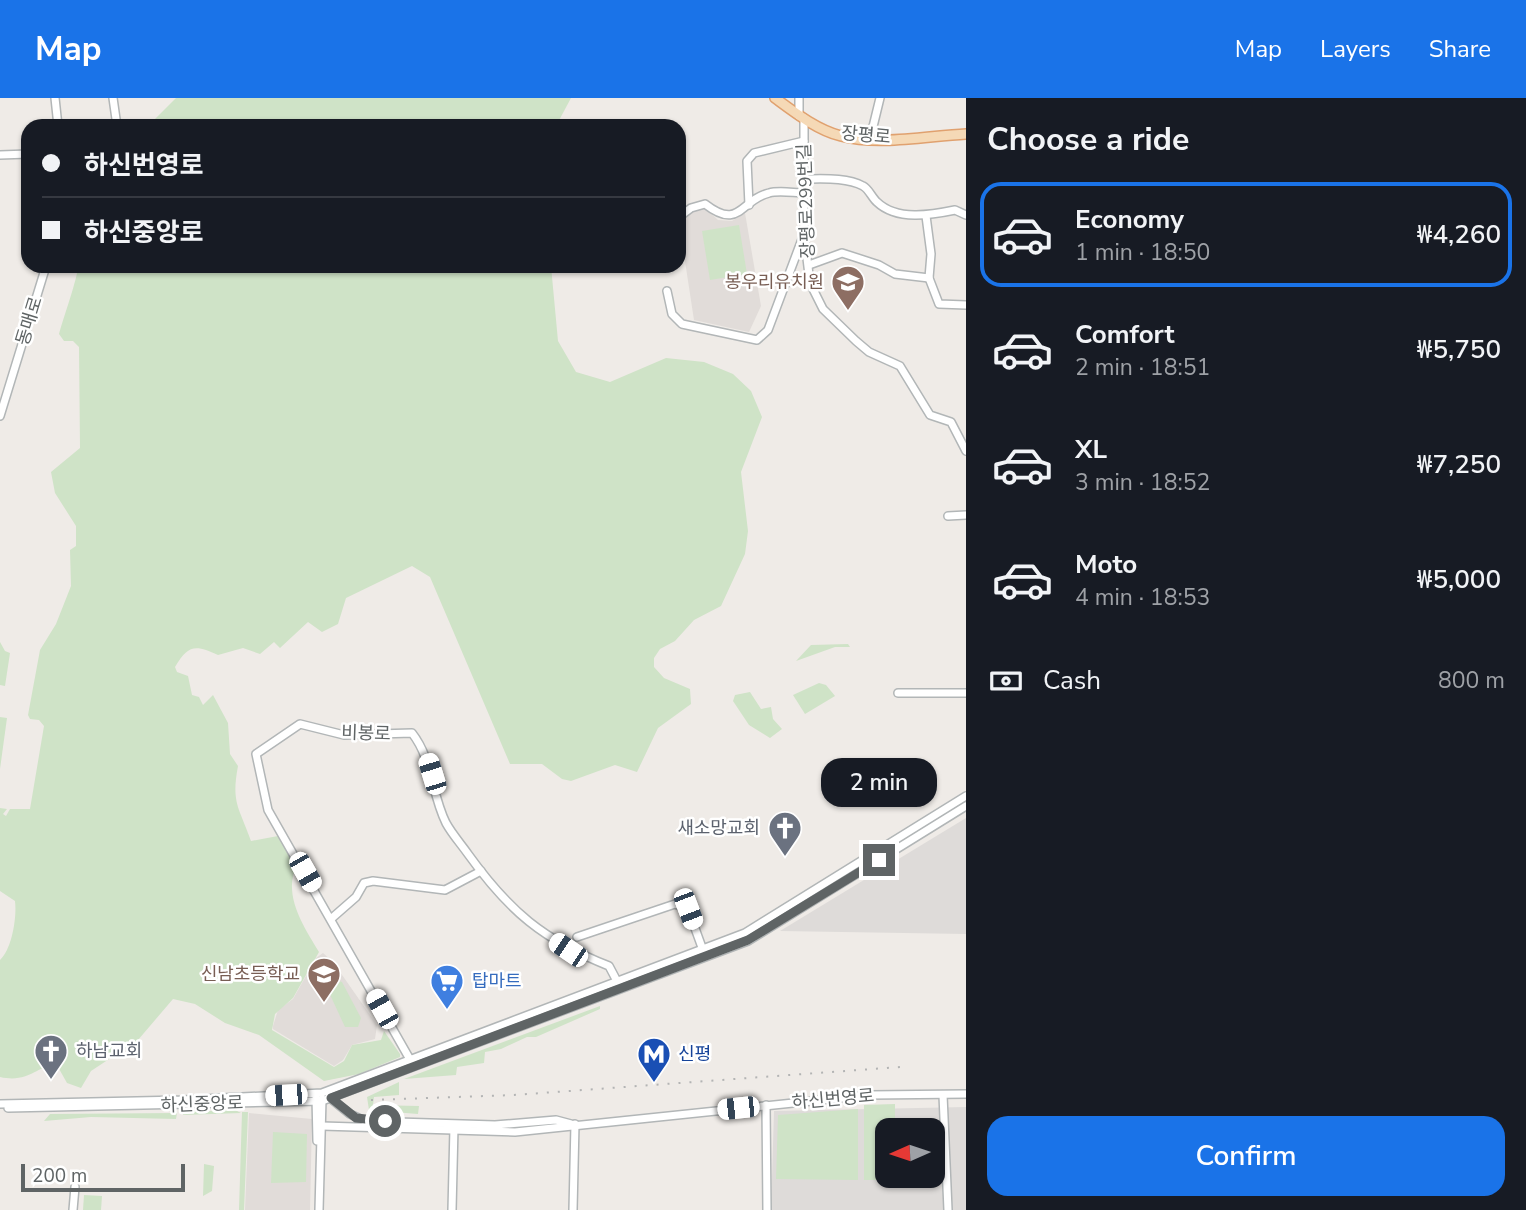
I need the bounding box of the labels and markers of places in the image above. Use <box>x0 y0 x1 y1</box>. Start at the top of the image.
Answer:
school or university icon: 봉우리유치원 <box>829 263 867 312</box>
place label: 봉우리유치원 <box>725 270 824 294</box>
church icon: 새소망교회 <box>766 809 804 858</box>
place label: 새소망교회 <box>677 816 760 840</box>
school or university icon: 신남초등학교 <box>305 955 343 1004</box>
place label: 신남초등학교 <box>201 962 300 986</box>
supermarket icon: 탑마트 <box>428 962 466 1011</box>
place label: 탑마트 <box>472 969 522 993</box>
church icon: 하남교회 <box>32 1032 70 1081</box>
metro station icon: 신평 <box>635 1035 673 1084</box>
place label: 하남교회 <box>76 1039 142 1063</box>
place label: 신평 <box>678 1042 711 1066</box>

